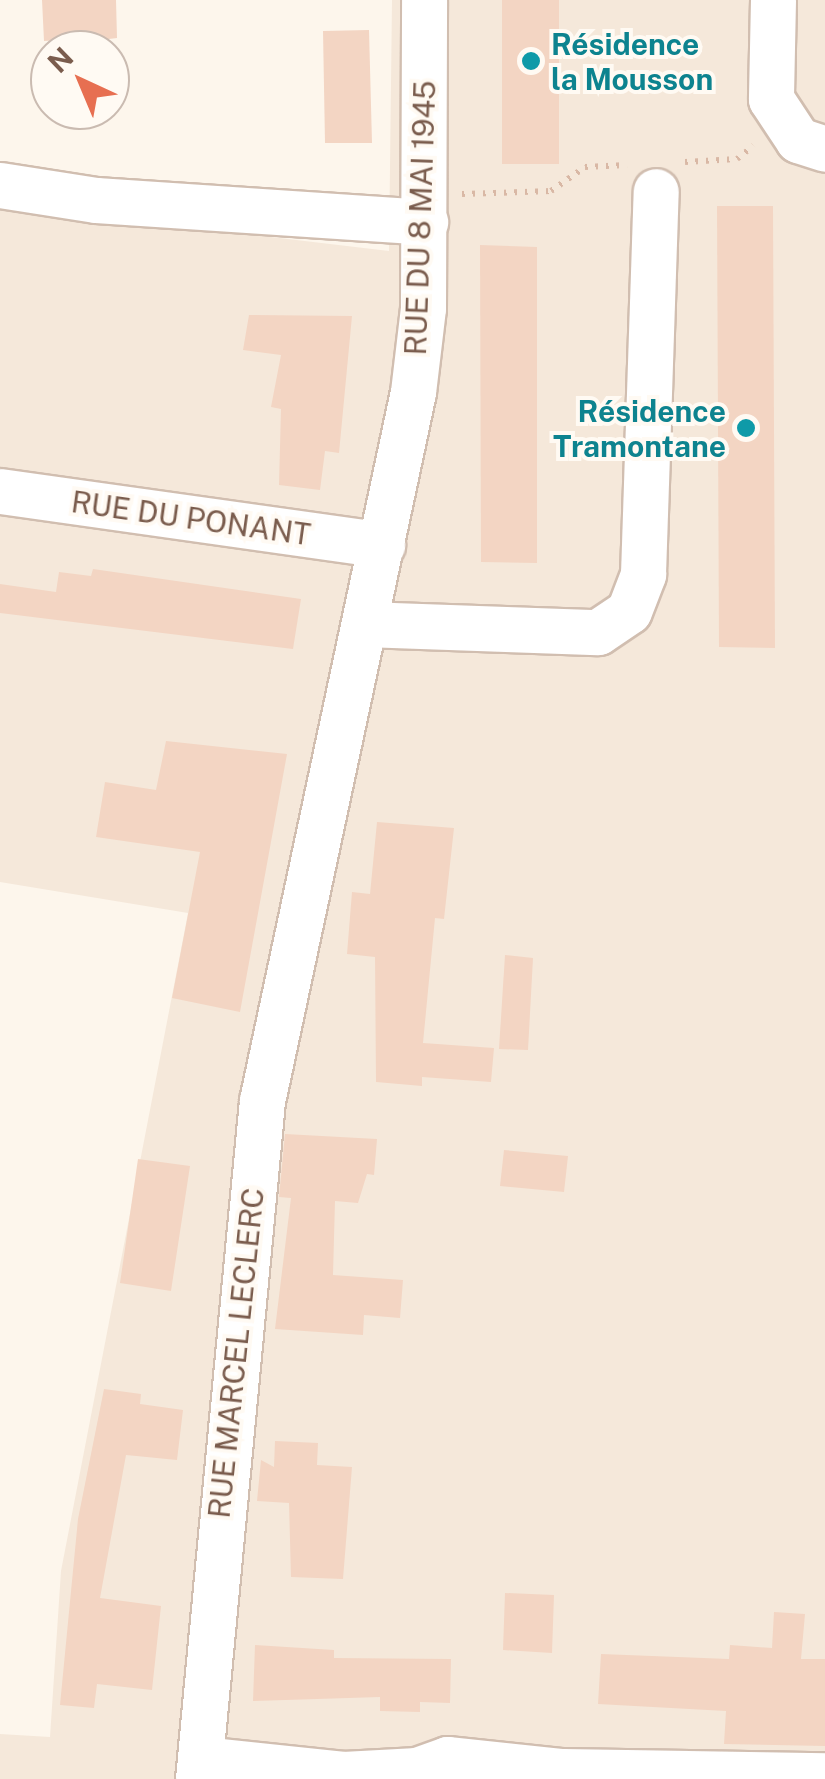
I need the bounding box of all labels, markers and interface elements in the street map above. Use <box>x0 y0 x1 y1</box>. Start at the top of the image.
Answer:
place label: Résidence la Mousson <box>551 26 713 96</box>
north arrow <box>30 30 130 130</box>
text: N <box>41 40 80 79</box>
marker: Résidence la Mousson <box>520 50 542 72</box>
street label: RUE DU 8 MAI 1945 <box>397 80 443 356</box>
place label: Résidence Tramontane <box>553 393 726 464</box>
marker: Résidence Tramontane <box>735 417 757 439</box>
street label: RUE DU PONANT <box>69 483 313 553</box>
street label: RUE MARCEL LECLERC <box>201 1186 271 1520</box>

